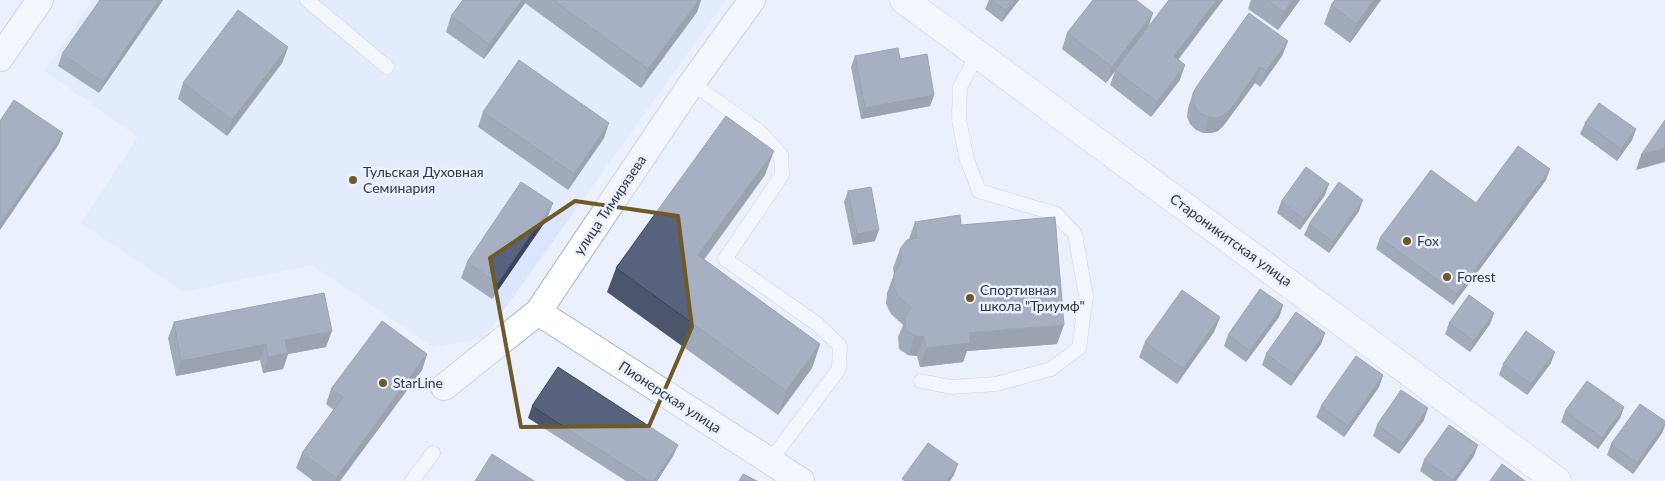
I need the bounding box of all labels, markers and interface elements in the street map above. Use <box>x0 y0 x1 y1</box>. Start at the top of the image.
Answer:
street label: улица Тимирязева <box>570 152 649 258</box>
place label: Тульская Духовная Семинария <box>363 163 484 196</box>
marker: Тульская Духовная Семинария <box>347 174 359 186</box>
street label: Староникитская улица <box>1167 190 1296 290</box>
place label: Fox <box>1417 232 1439 249</box>
marker: Fox <box>1401 235 1413 247</box>
place label: Forest <box>1457 268 1496 285</box>
marker: Forest <box>1441 271 1453 283</box>
place label: Спортивная школа "Триумф" <box>980 281 1085 314</box>
marker: Спортивная школа "Триумф" <box>964 292 976 304</box>
street label: Пионерская улица <box>616 357 725 436</box>
place label: StarLine <box>393 374 443 391</box>
marker: StarLine <box>377 377 389 389</box>

